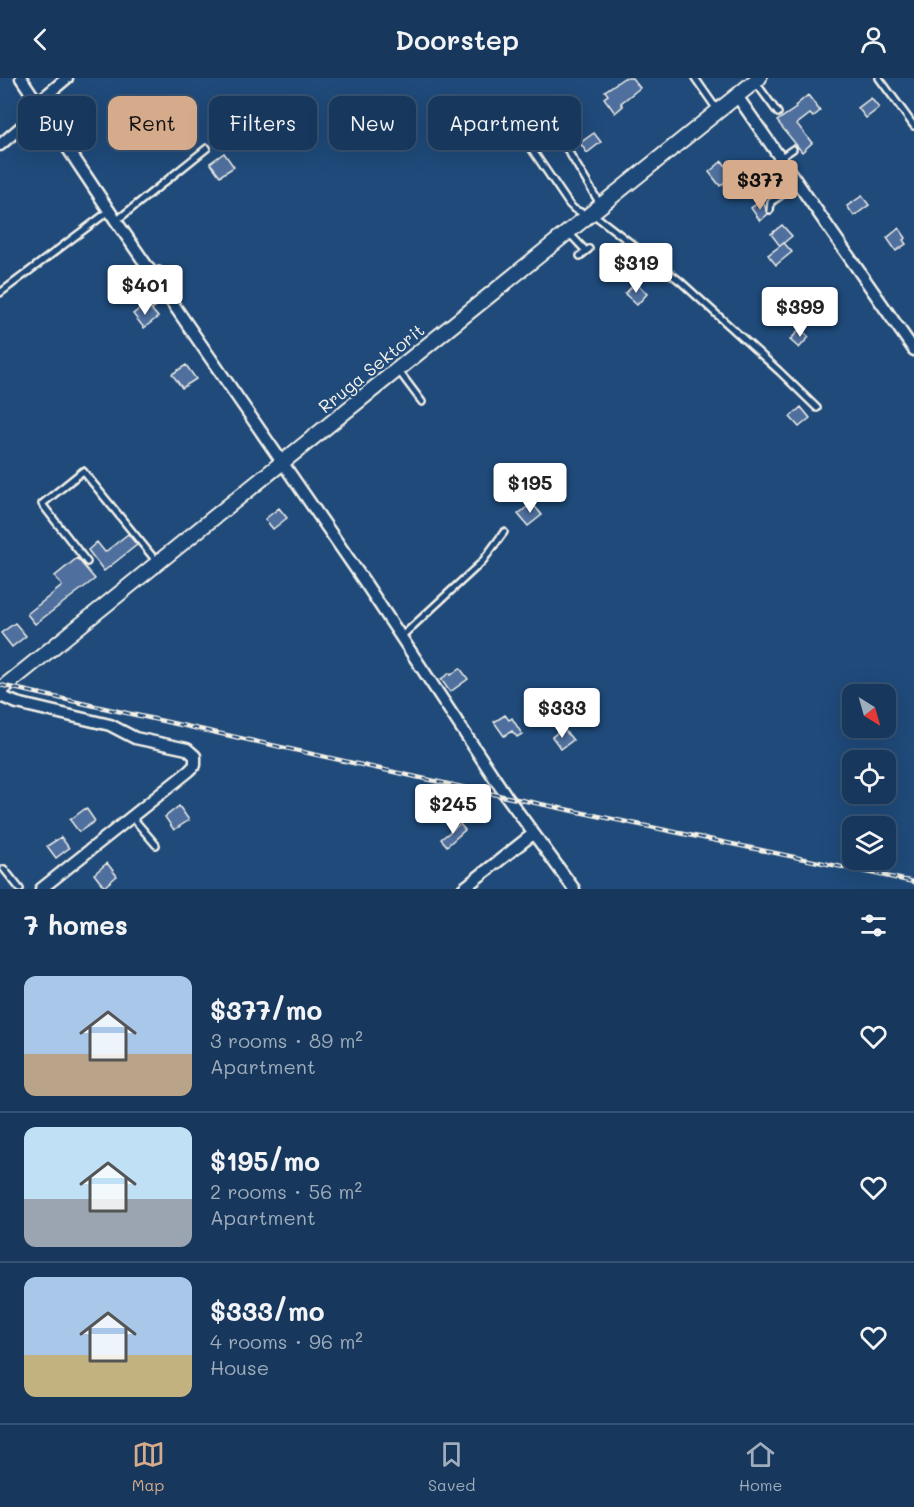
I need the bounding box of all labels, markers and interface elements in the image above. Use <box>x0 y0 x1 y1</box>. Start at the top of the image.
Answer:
text: Doorstep <box>395 22 519 57</box>
icon: back <box>24 23 57 56</box>
icon: person <box>857 23 890 56</box>
chip: Buy <box>18 96 96 150</box>
chip: Rent <box>108 96 197 150</box>
chip: Filters <box>209 96 317 150</box>
chip: New <box>329 96 416 150</box>
chip: Apartment <box>428 96 581 150</box>
pin: $377 <box>724 160 796 211</box>
text: $377 <box>737 166 783 192</box>
pin: $319 <box>600 243 672 294</box>
text: $319 <box>613 249 659 275</box>
pin: $401 <box>109 265 181 316</box>
text: $401 <box>122 271 168 297</box>
pin: $399 <box>764 287 836 338</box>
text: $399 <box>776 293 824 319</box>
street label: Rruga Sektorit <box>313 318 429 418</box>
pin: $195 <box>494 463 566 514</box>
text: $195 <box>508 469 552 495</box>
north arrow <box>842 684 896 738</box>
map controls <box>842 684 896 870</box>
pin: $333 <box>526 688 598 739</box>
text: $333 <box>538 694 586 720</box>
button: locate <box>842 750 896 804</box>
pin: $245 <box>417 784 489 835</box>
text: $245 <box>429 790 477 816</box>
button: layers <box>842 816 896 870</box>
text: 7 homes <box>24 908 128 942</box>
icon: filters <box>857 909 890 942</box>
text: $377/mo <box>210 993 322 1027</box>
icon: home <box>72 1000 144 1072</box>
icon: heart <box>857 1020 890 1053</box>
text: 3 rooms · 89 m² <box>210 1027 363 1053</box>
text: Apartment <box>210 1053 316 1079</box>
text: $195/mo <box>210 1144 320 1178</box>
icon: home <box>72 1151 144 1223</box>
icon: heart <box>857 1171 890 1204</box>
text: 2 rooms · 56 m² <box>210 1178 362 1204</box>
text: Apartment <box>210 1204 316 1230</box>
text: $333/mo <box>210 1294 324 1328</box>
icon: home <box>72 1301 144 1373</box>
icon: heart <box>857 1321 890 1354</box>
text: 4 rooms · 96 m² <box>210 1328 363 1354</box>
text: House <box>210 1354 269 1380</box>
tab: Map <box>132 1438 165 1495</box>
tab: Saved <box>428 1438 475 1495</box>
tab: Home <box>739 1438 782 1495</box>

